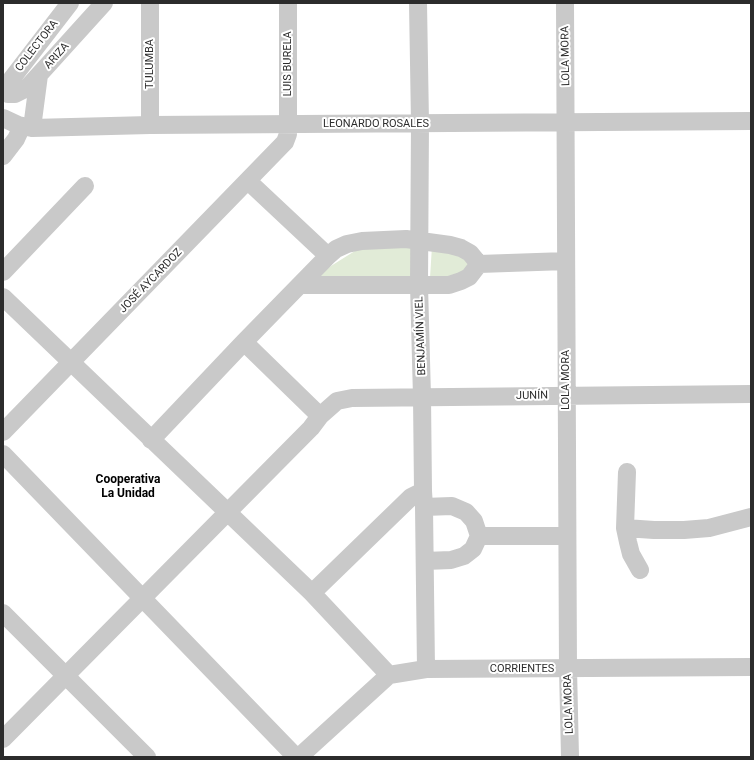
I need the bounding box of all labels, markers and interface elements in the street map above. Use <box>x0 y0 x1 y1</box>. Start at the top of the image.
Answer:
street label: COLECTORA <box>13 18 61 74</box>
street label: LOLA MORA <box>559 26 573 86</box>
street label: LUIS BURELA <box>281 31 295 97</box>
street label: TULUMBA <box>143 39 157 89</box>
street label: ARIZA <box>42 40 72 72</box>
street label: LEONARDO ROSALES <box>323 117 429 131</box>
street label: JOSÉ AYCARDOZ <box>117 246 185 316</box>
street label: BENJAMÍN VIEL <box>413 296 429 376</box>
street label: LOLA MORA <box>559 350 573 410</box>
street label: JUNÍN <box>516 389 548 403</box>
district label: Cooperativa La Unidad <box>96 473 160 501</box>
street label: CORRIENTES <box>490 662 554 676</box>
street label: LOLA MORA <box>561 674 577 734</box>

